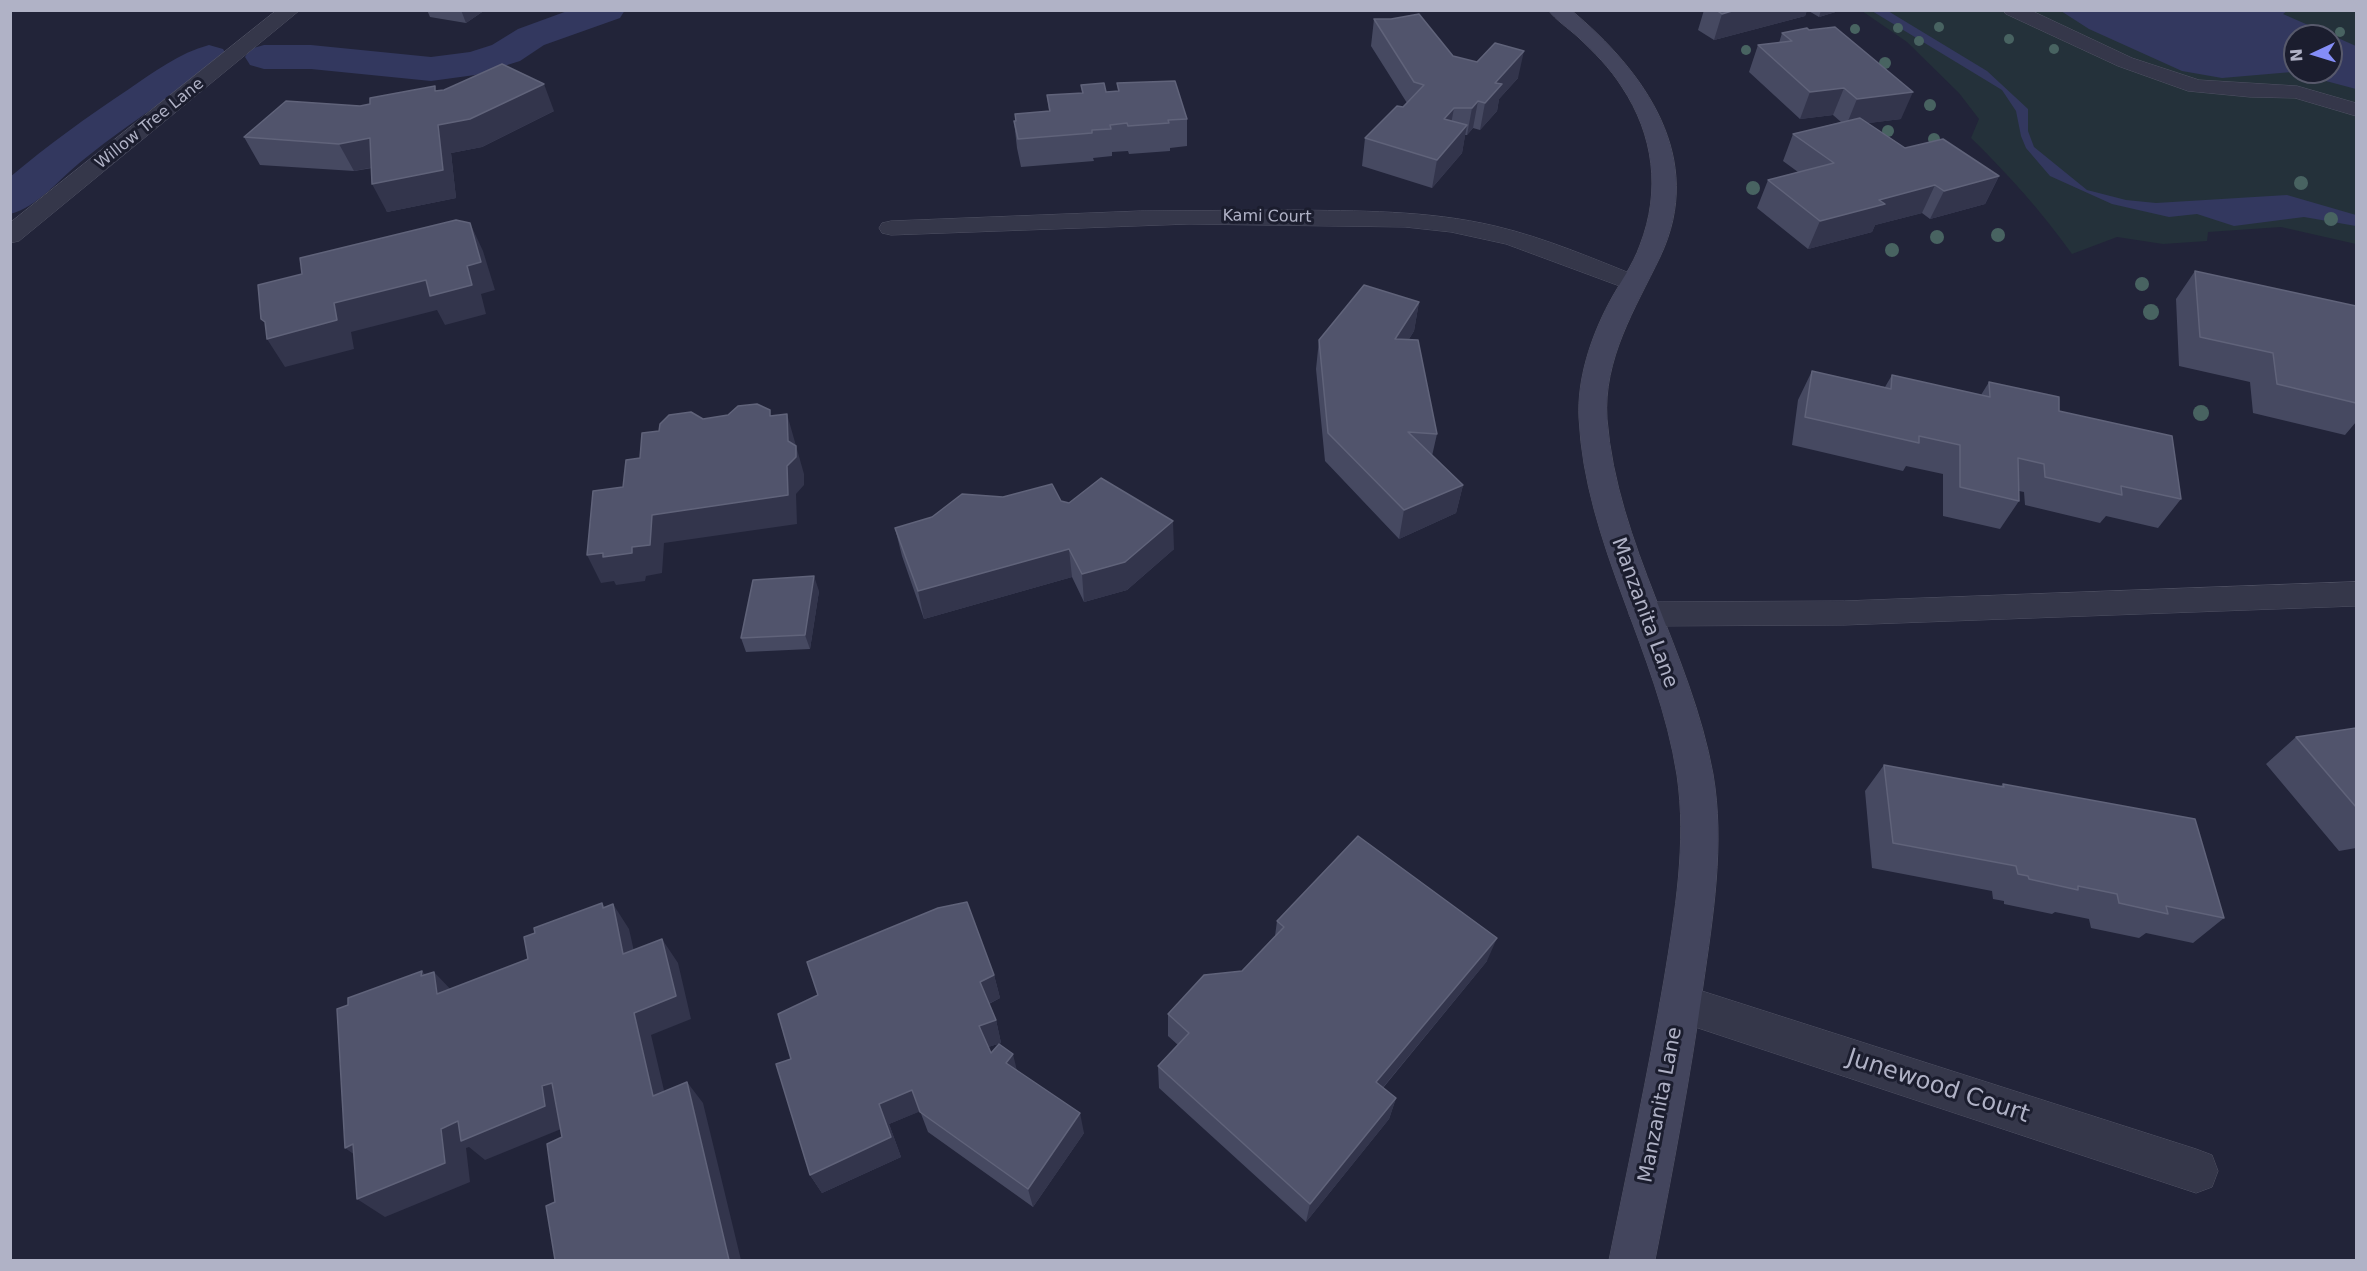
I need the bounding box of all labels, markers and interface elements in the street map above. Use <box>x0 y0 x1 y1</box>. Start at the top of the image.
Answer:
north arrow <box>2283 24 2343 84</box>
text: N <box>2287 48 2306 63</box>
street label: Willow Tree Lane <box>92 74 208 174</box>
street label: Kami Court <box>1222 207 1312 227</box>
street label: Manzanita Lane <box>1606 535 1682 691</box>
street label: Manzanita Lane <box>1634 1025 1688 1185</box>
street label: Junewood Court <box>1843 1044 2033 1130</box>

